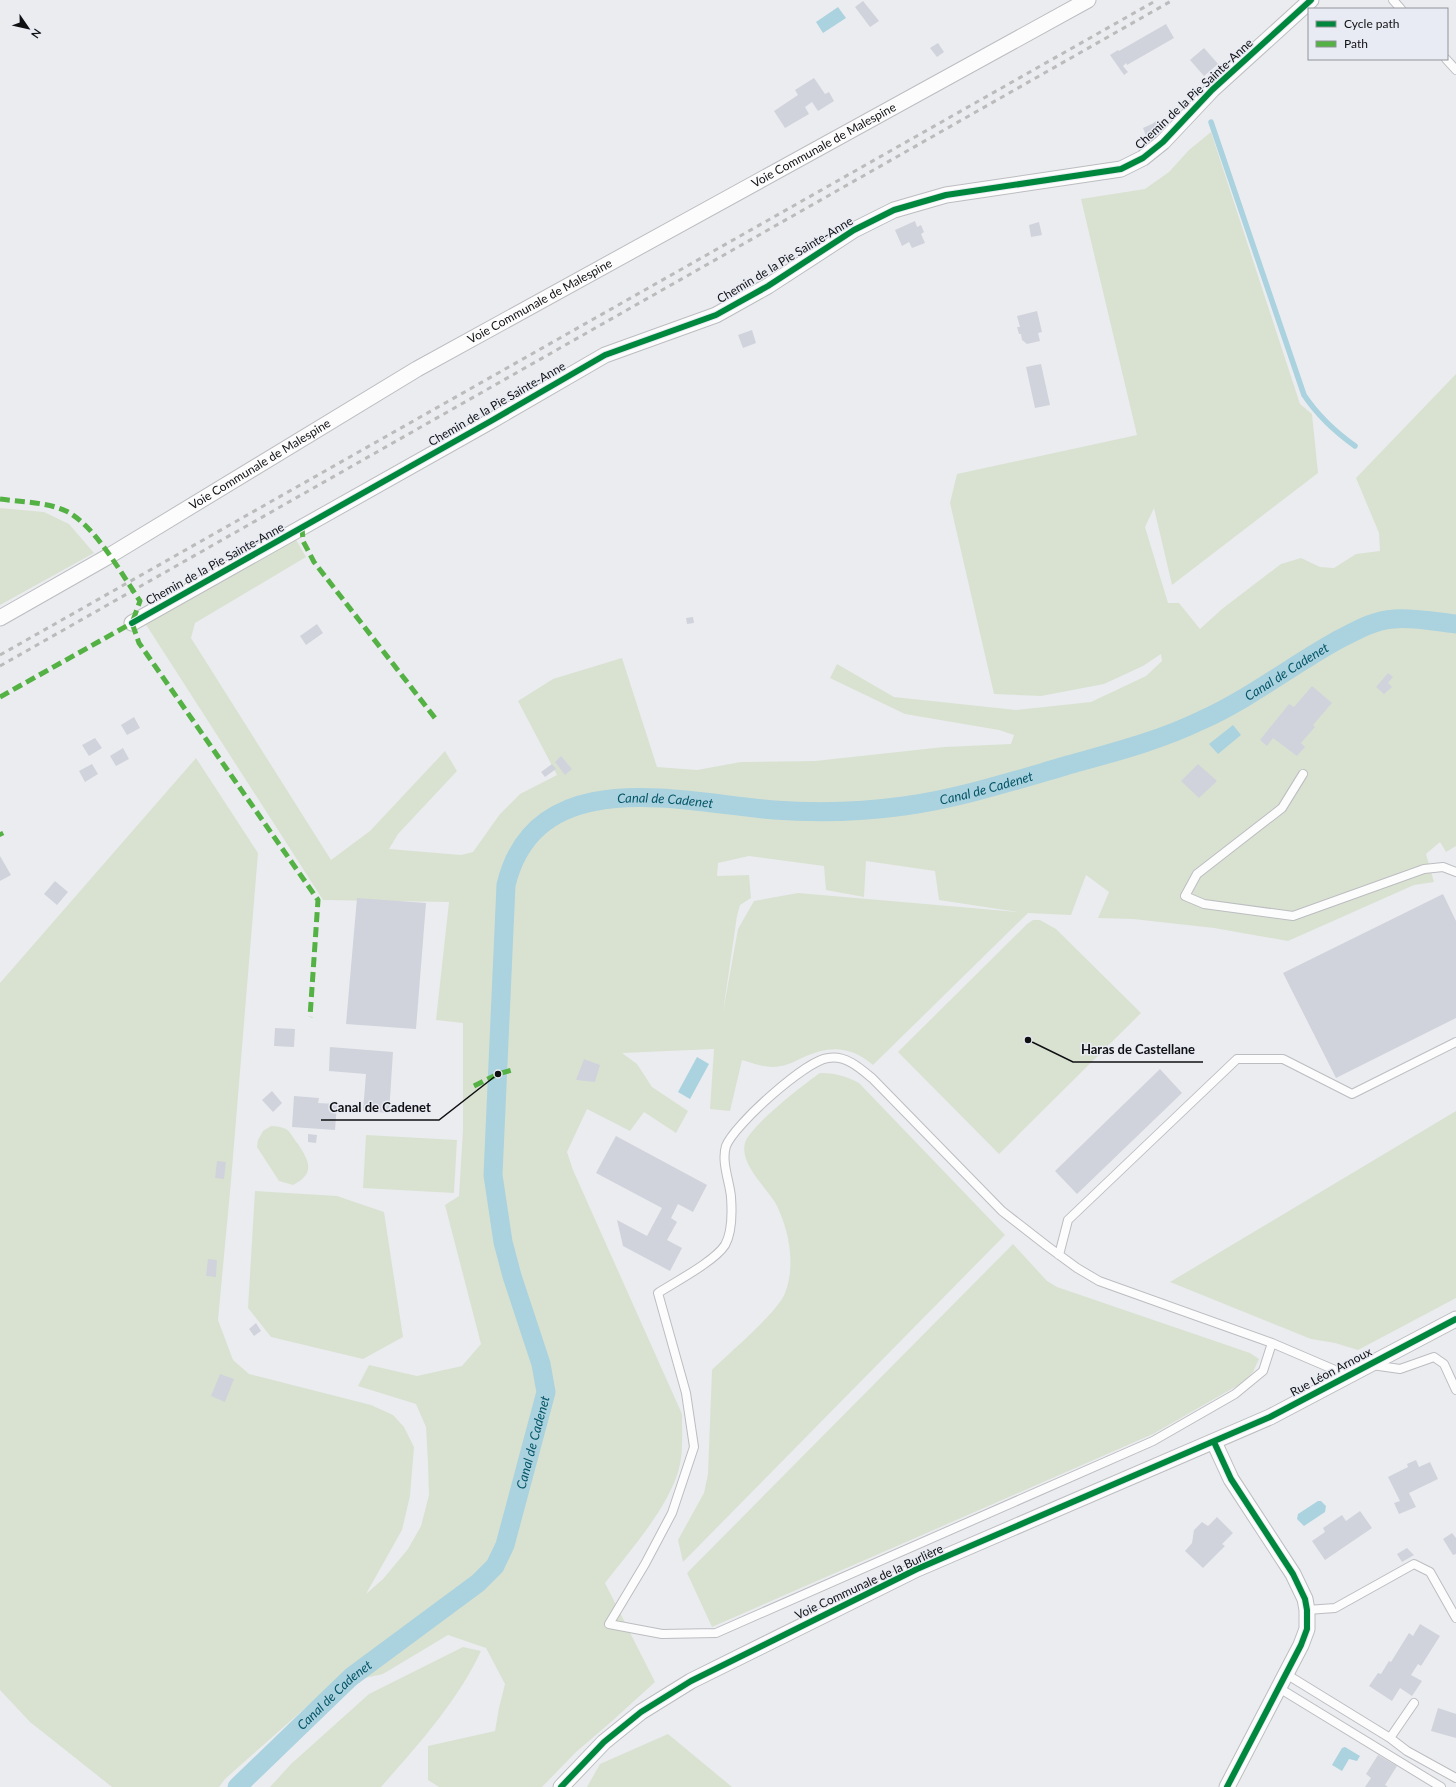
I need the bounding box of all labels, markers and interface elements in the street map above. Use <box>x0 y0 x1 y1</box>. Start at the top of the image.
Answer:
north arrow <box>8 8 48 48</box>
legend <box>1308 8 1448 60</box>
text: Cycle path <box>1344 16 1399 31</box>
text: N <box>29 27 44 41</box>
street label: Chemin de la Pie Sainte-Anne <box>1132 35 1256 152</box>
text: Path <box>1344 36 1368 51</box>
street label: Voie Communale de Malespine <box>749 99 898 191</box>
street label: Chemin de la Pie Sainte-Anne <box>714 213 855 306</box>
street label: Voie Communale de Malespine <box>465 255 615 347</box>
street label: Chemin de la Pie Sainte-Anne <box>426 358 568 449</box>
street label: Voie Communale de Malespine <box>186 415 333 513</box>
street label: Chemin de la Pie Sainte-Anne <box>143 519 287 608</box>
water label: Canal de Cadenet <box>1242 639 1332 704</box>
water label: Canal de Cadenet <box>938 768 1035 808</box>
water label: Canal de Cadenet <box>617 790 714 811</box>
callout: Haras de Castellane <box>1073 1037 1203 1062</box>
text: Haras de Castellane <box>1081 1041 1195 1057</box>
callout: Canal de Cadenet <box>321 1095 439 1120</box>
text: Canal de Cadenet <box>329 1099 431 1115</box>
street label: Rue Léon Arnoux <box>1287 1344 1374 1399</box>
water label: Canal de Cadenet <box>512 1394 553 1491</box>
street label: Voie Communale de la Burlière <box>792 1541 945 1622</box>
water label: Canal de Cadenet <box>293 1656 375 1733</box>

